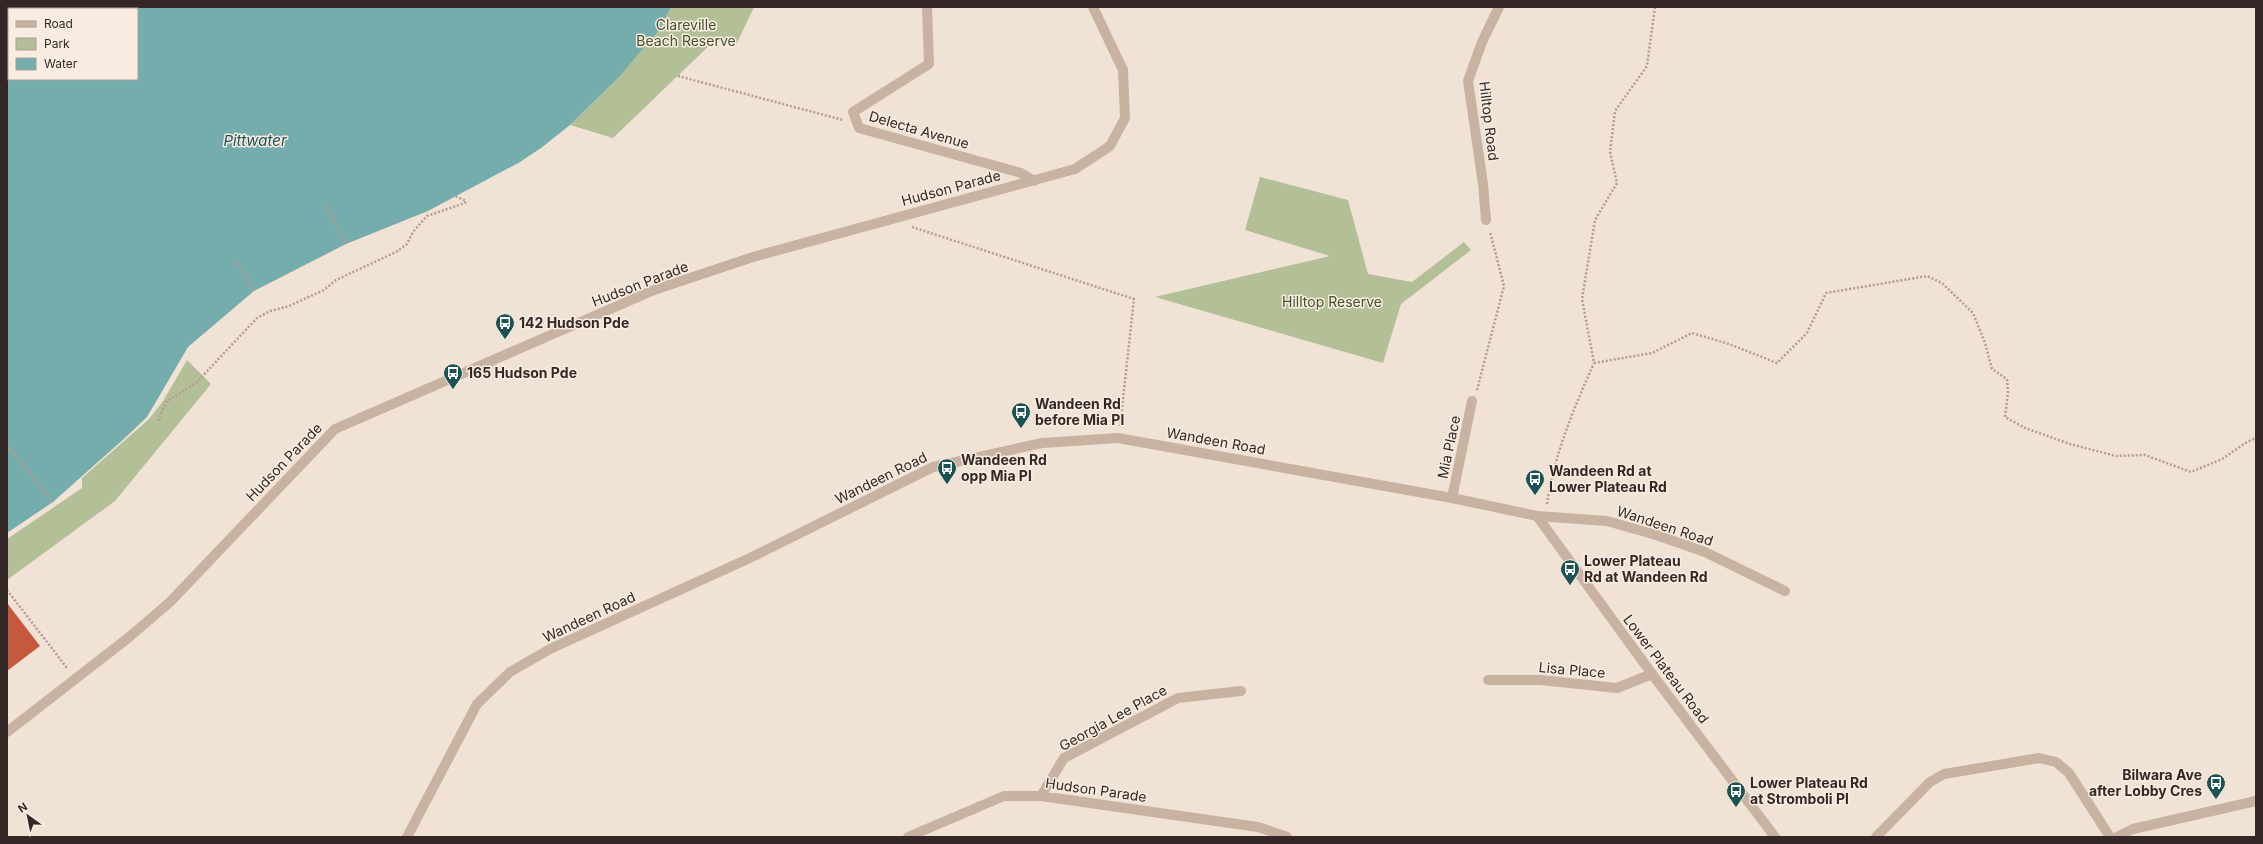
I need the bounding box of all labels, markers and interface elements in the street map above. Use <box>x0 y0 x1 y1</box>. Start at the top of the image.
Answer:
legend <box>8 8 138 80</box>
text: Road <box>44 16 73 31</box>
park label: Clareville Beach Reserve <box>636 16 736 49</box>
text: Park <box>44 36 70 51</box>
text: Water <box>44 56 78 71</box>
street label: Hilltop Road <box>1476 80 1503 162</box>
street label: Delecta Avenue <box>867 107 971 152</box>
water label: Pittwater <box>223 131 287 150</box>
street label: Hudson Parade <box>899 166 1002 209</box>
street label: Hudson Parade <box>589 257 690 310</box>
park label: Hilltop Reserve <box>1282 293 1382 310</box>
bus stop icon: 142 Hudson Pde <box>494 312 516 340</box>
place label: 142 Hudson Pde <box>519 314 629 331</box>
bus stop icon: 165 Hudson Pde <box>442 362 464 390</box>
place label: 165 Hudson Pde <box>467 364 577 381</box>
place label: Wandeen Rd before Mia Pl <box>1035 395 1124 428</box>
bus stop icon: Wandeen Rd before Mia Pl <box>1010 401 1032 429</box>
street label: Mia Place <box>1434 414 1463 480</box>
street label: Hudson Parade <box>242 419 325 504</box>
street label: Wandeen Road <box>1165 423 1267 458</box>
street label: Wandeen Road <box>832 448 929 507</box>
place label: Wandeen Rd opp Mia Pl <box>961 451 1047 484</box>
bus stop icon: Wandeen Rd opp Mia Pl <box>936 457 958 485</box>
place label: Wandeen Rd at Lower Plateau Rd <box>1549 462 1667 495</box>
bus stop icon: Wandeen Rd at Lower Plateau Rd <box>1524 468 1546 496</box>
street label: Wandeen Road <box>1615 502 1715 549</box>
place label: Lower Plateau Rd at Wandeen Rd <box>1584 552 1708 585</box>
bus stop icon: Lower Plateau Rd at Wandeen Rd <box>1559 558 1581 586</box>
street label: Wandeen Road <box>540 588 638 645</box>
street label: Lower Plateau Road <box>1620 611 1713 726</box>
street label: Lisa Place <box>1538 658 1606 681</box>
street label: Georgia Lee Place <box>1056 681 1170 754</box>
place label: Bilwara Ave after Lobby Cres <box>2089 766 2202 799</box>
bus stop icon: Bilwara Ave after Lobby Cres <box>2205 772 2227 800</box>
street label: Hudson Parade <box>1044 774 1148 805</box>
place label: Lower Plateau Rd at Stromboli Pl <box>1750 774 1868 807</box>
bus stop icon: Lower Plateau Rd at Stromboli Pl <box>1725 780 1747 808</box>
north arrow <box>8 796 48 836</box>
text: N <box>15 799 30 816</box>

